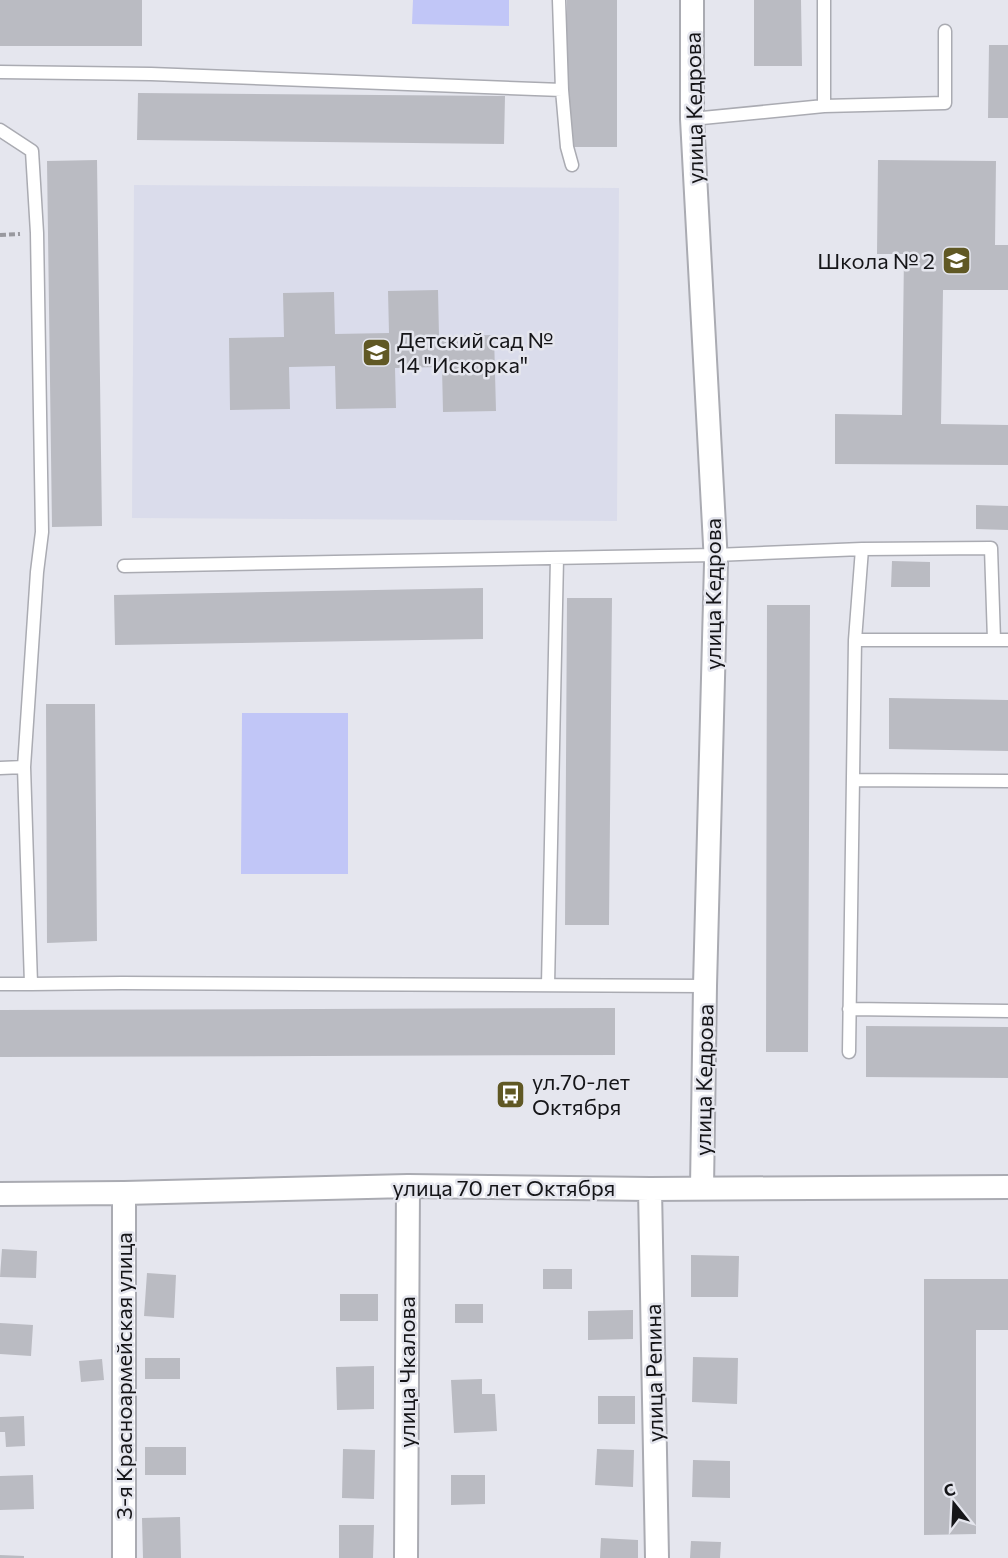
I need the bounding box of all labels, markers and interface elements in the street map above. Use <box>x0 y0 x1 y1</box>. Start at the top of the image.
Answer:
street label: улица Кедрова <box>679 32 708 184</box>
school or university icon: Школа № 2 <box>940 245 972 277</box>
place label: Школа № 2 <box>817 247 935 274</box>
place label: Детский сад № 14 "Искорка" <box>397 326 553 378</box>
school or university icon: Детский сад № 14 "Искорка" <box>360 337 392 369</box>
street label: улица Кедрова <box>699 518 726 670</box>
street label: улица Кедрова <box>689 1004 718 1156</box>
place label: ул.70-лет Октября <box>532 1068 630 1120</box>
bus stop icon: ул.70-лет Октября <box>495 1079 527 1111</box>
street label: улица 70 лет Октября <box>393 1174 615 1201</box>
street label: 3-я Красноармейская улица <box>110 1232 137 1520</box>
street label: улица Чкалова <box>393 1296 420 1448</box>
street label: улица Репина <box>639 1304 668 1442</box>
north arrow <box>924 1474 984 1534</box>
text: С <box>941 1479 957 1500</box>

